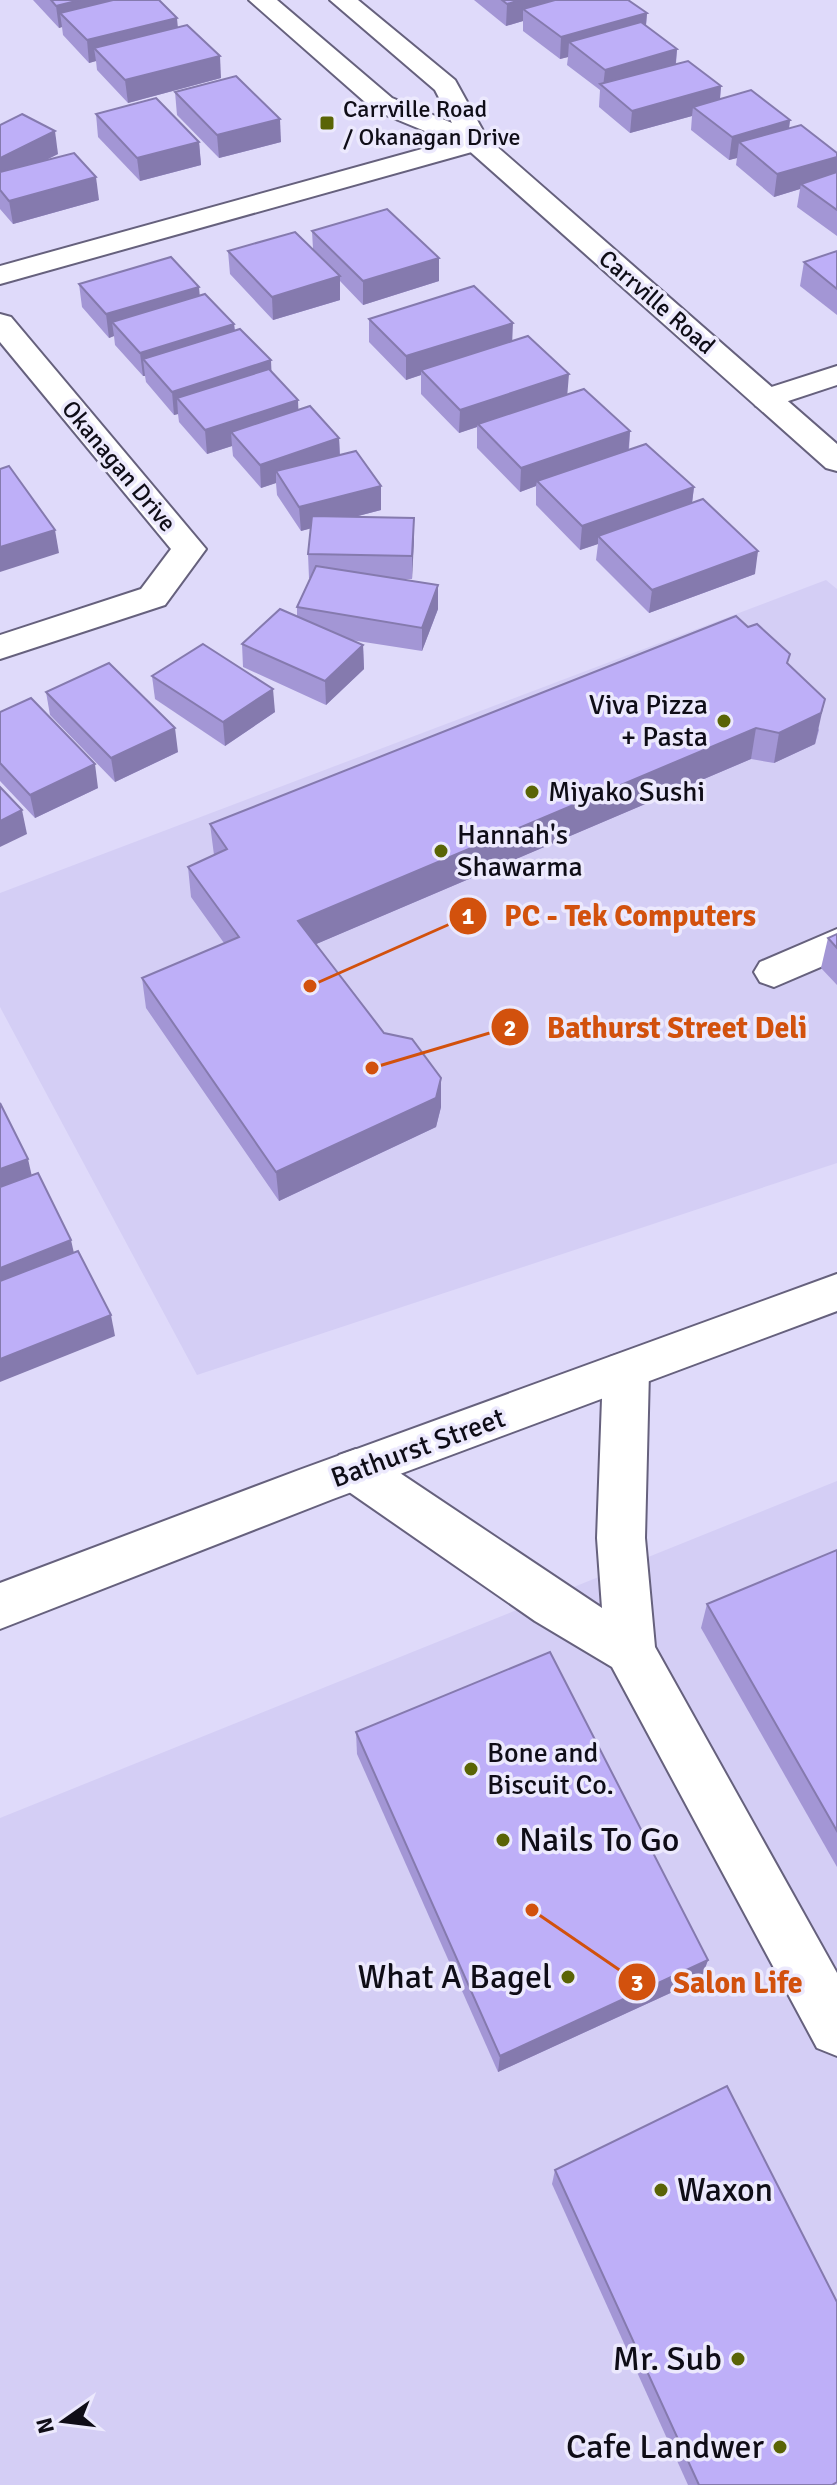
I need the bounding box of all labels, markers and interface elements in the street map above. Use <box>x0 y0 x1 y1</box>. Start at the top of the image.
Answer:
place label: Carrville Road / Okanagan Drive <box>343 94 520 152</box>
marker: Carrville Road / Okanagan Drive <box>318 114 336 132</box>
street label: Carrville Road <box>593 243 721 361</box>
street label: Okanagan Drive <box>55 394 183 538</box>
place label: Viva Pizza + Pasta <box>589 688 708 754</box>
marker: Viva Pizza + Pasta <box>715 712 733 730</box>
place label: Miyako Sushi <box>548 775 705 809</box>
marker: Miyako Sushi <box>523 783 541 801</box>
place label: Hannah's Shawarma <box>457 818 583 884</box>
marker: Hannah's Shawarma <box>432 842 450 860</box>
callout: PC - Tek Computers <box>448 889 772 943</box>
text: PC - Tek Computers <box>504 898 756 935</box>
text: 1 <box>462 901 475 931</box>
callout: Bathurst Street Deli <box>490 1000 823 1054</box>
text: Bathurst Street Deli <box>547 1010 807 1047</box>
text: 2 <box>504 1013 516 1043</box>
street label: Bathurst Street <box>326 1401 510 1495</box>
place label: Bone and Biscuit Co. <box>487 1736 614 1802</box>
marker: Bone and Biscuit Co. <box>462 1760 480 1778</box>
place label: Nails To Go <box>519 1819 680 1861</box>
marker: Nails To Go <box>494 1831 512 1849</box>
callout: Salon Life <box>617 1955 819 2009</box>
place label: What A Bagel <box>357 1956 552 1998</box>
text: Salon Life <box>673 1965 803 2002</box>
marker: What A Bagel <box>559 1968 577 1986</box>
text: 3 <box>631 1968 643 1998</box>
place label: Waxon <box>677 2169 773 2211</box>
marker: Waxon <box>652 2181 670 2199</box>
place label: Mr. Sub <box>612 2338 722 2380</box>
marker: Mr. Sub <box>729 2350 747 2368</box>
north arrow <box>24 2381 104 2461</box>
text: N <box>30 2415 60 2436</box>
place label: Cafe Landwer <box>566 2426 764 2468</box>
marker: Cafe Landwer <box>771 2438 789 2456</box>

